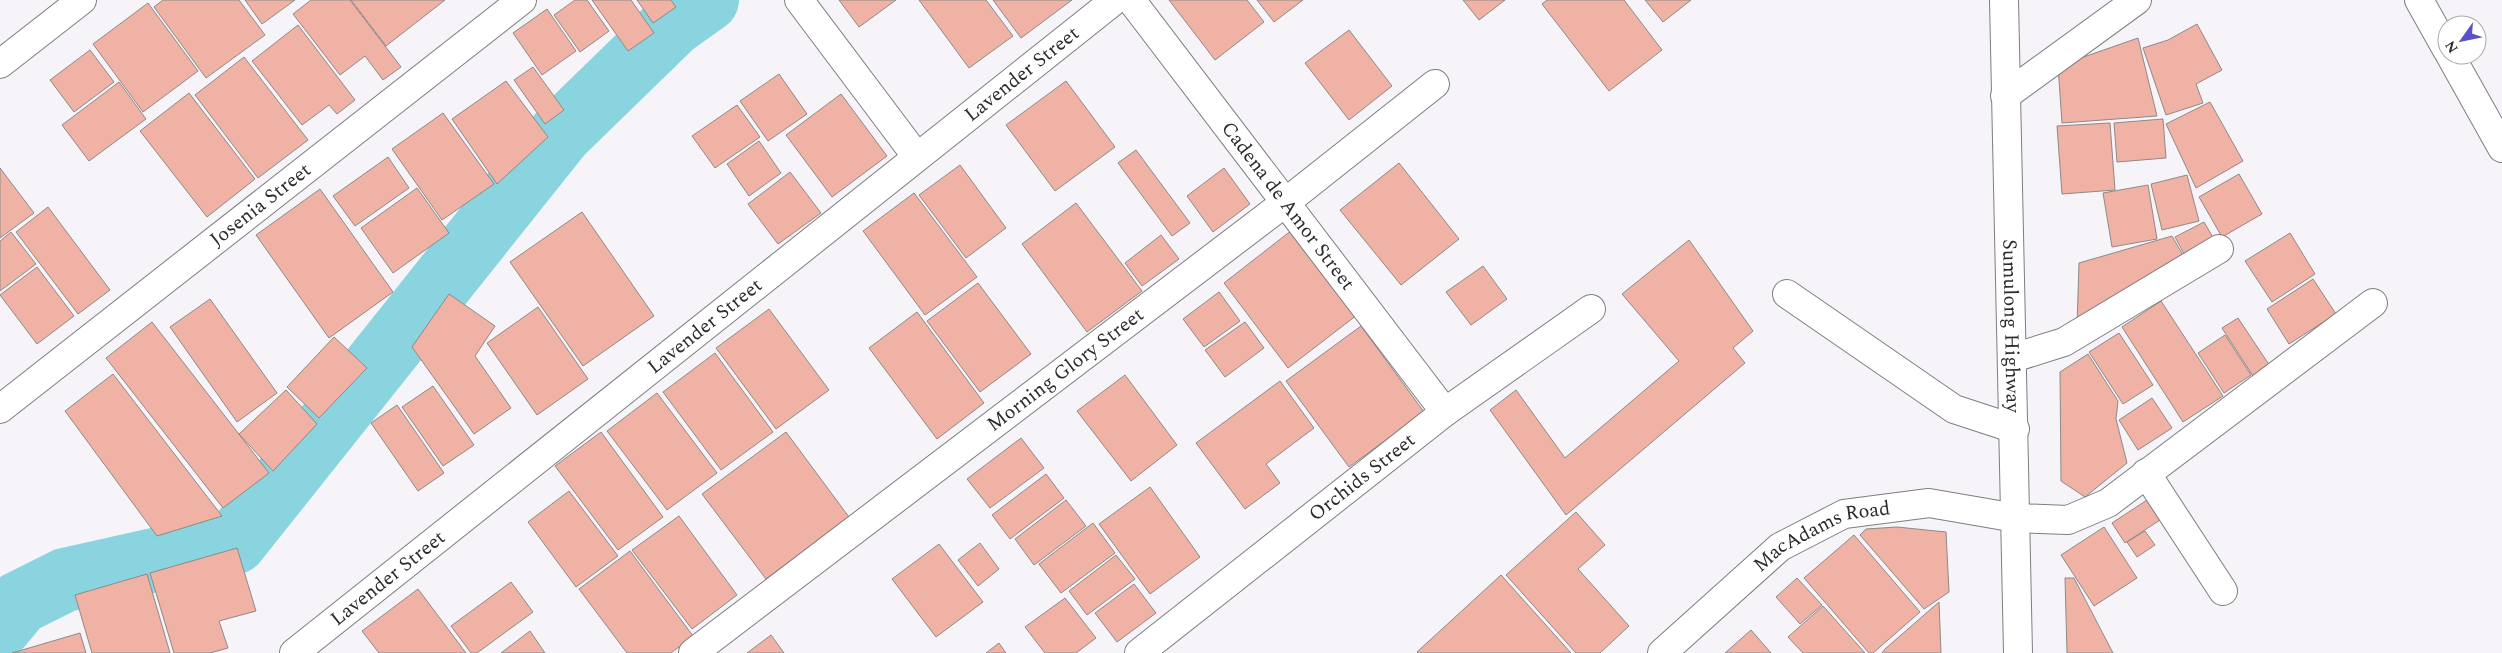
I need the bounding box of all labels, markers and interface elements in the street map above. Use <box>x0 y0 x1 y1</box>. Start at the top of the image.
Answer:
north arrow <box>2437 15 2487 65</box>
street label: Lavender Street <box>958 19 1086 129</box>
text: N <box>2440 36 2463 57</box>
street label: Cadena de Amor Street <box>1214 115 1362 297</box>
street label: Josenia Street <box>203 156 318 254</box>
street label: Sumulong Highway <box>1994 239 2028 414</box>
street label: Lavender Street <box>641 271 769 381</box>
street label: Morning Glory Street <box>981 300 1150 439</box>
street label: Orchids Street <box>1302 426 1422 529</box>
street label: MacAdams Road <box>1746 493 1892 579</box>
street label: Lavender Street <box>324 523 452 634</box>

